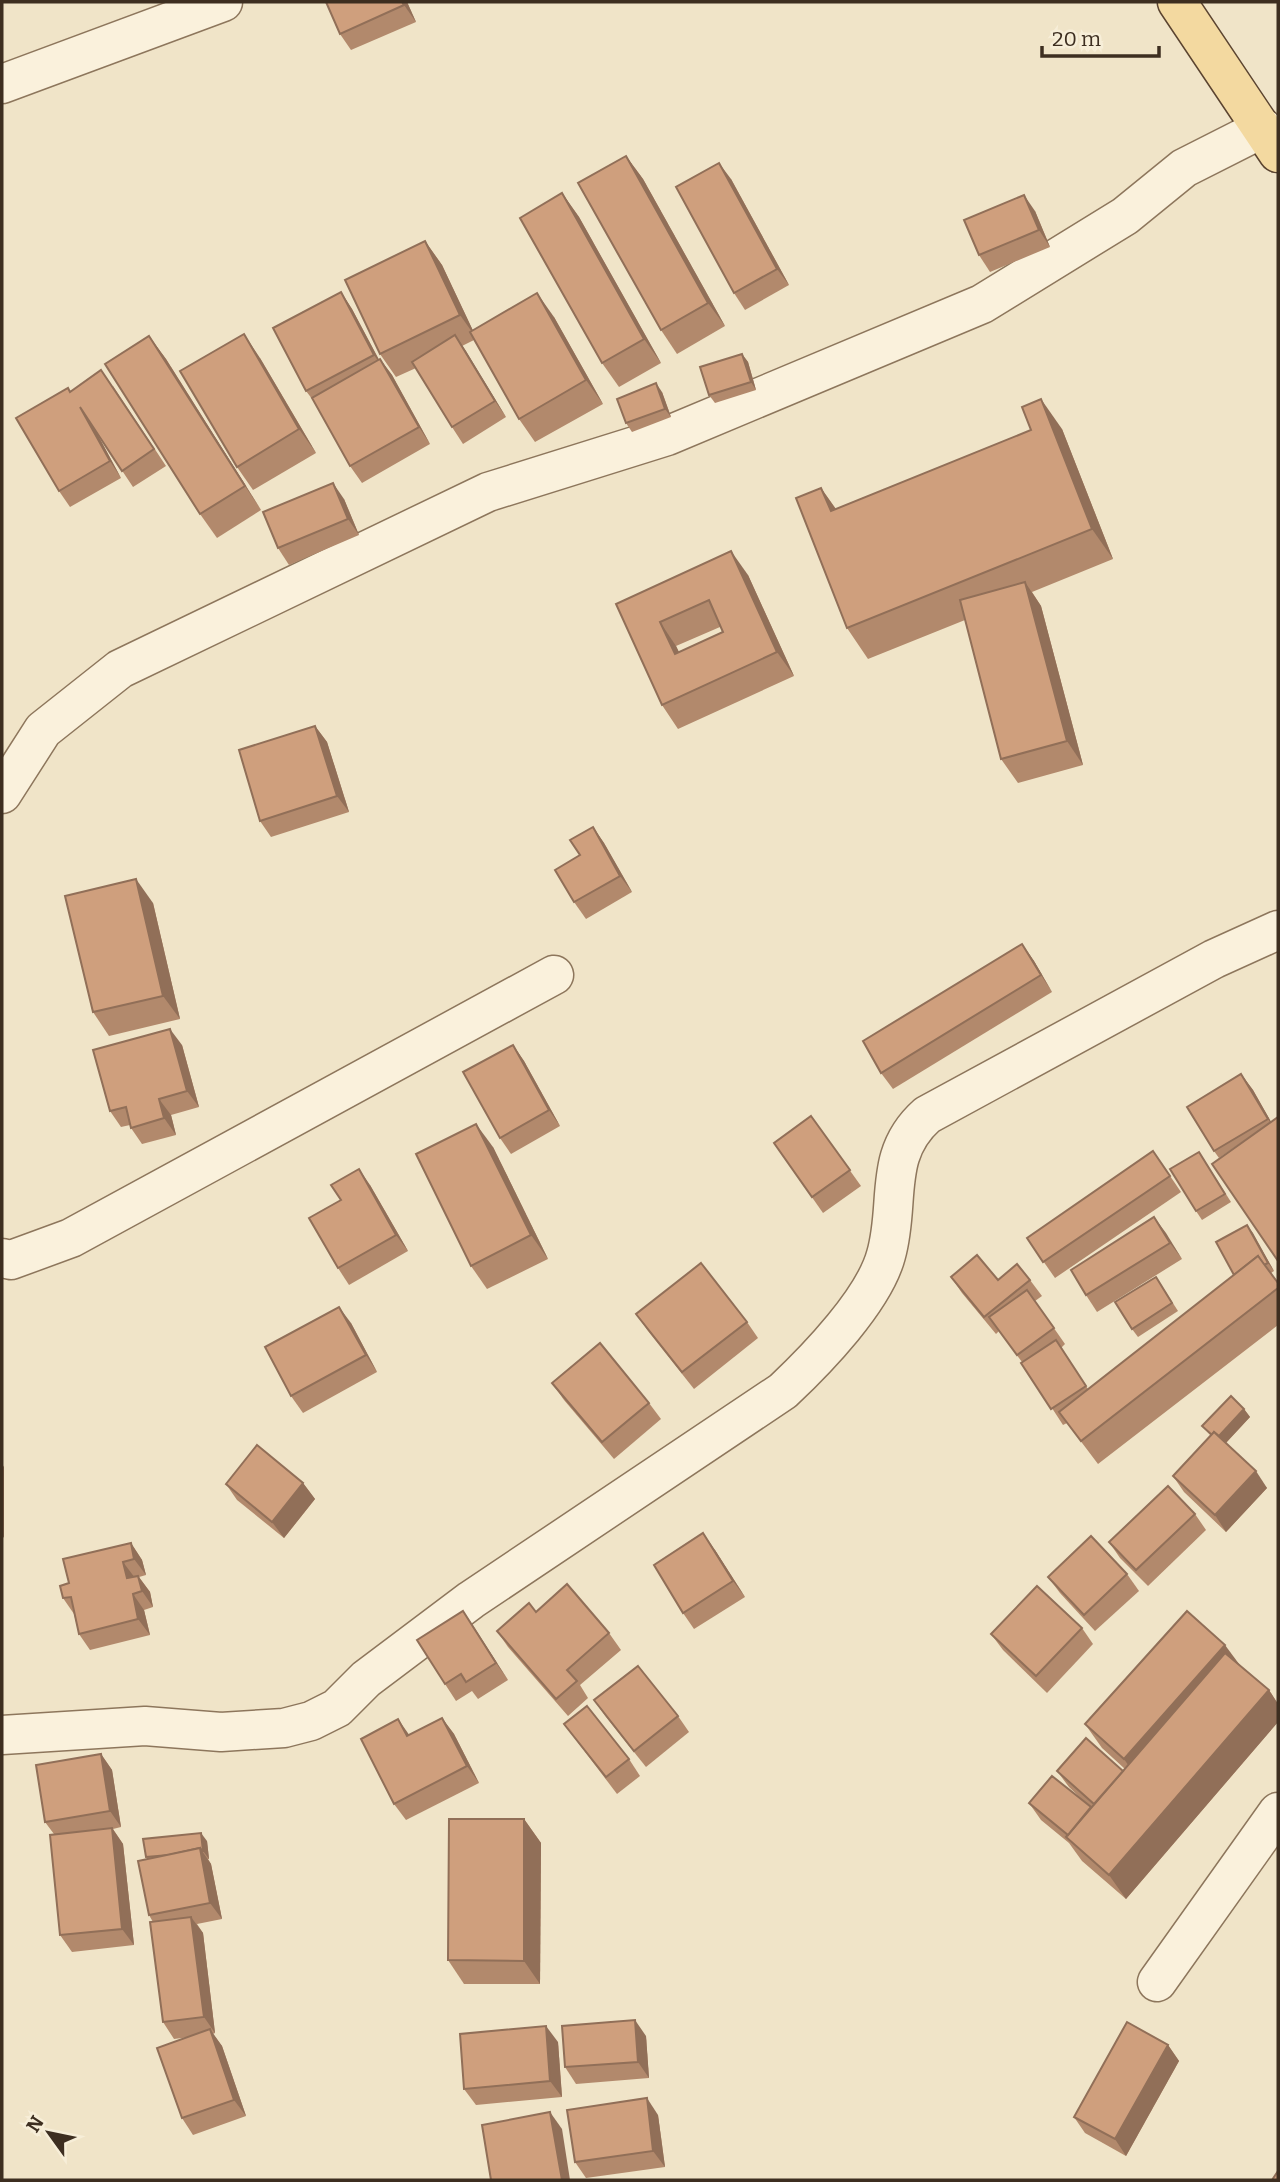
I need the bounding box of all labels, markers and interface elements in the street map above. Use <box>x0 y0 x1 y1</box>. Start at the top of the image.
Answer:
scale bar <box>1042 14 1159 58</box>
text: 20 m <box>1052 26 1101 52</box>
north arrow <box>14 2098 84 2168</box>
text: N <box>22 2111 49 2136</box>

